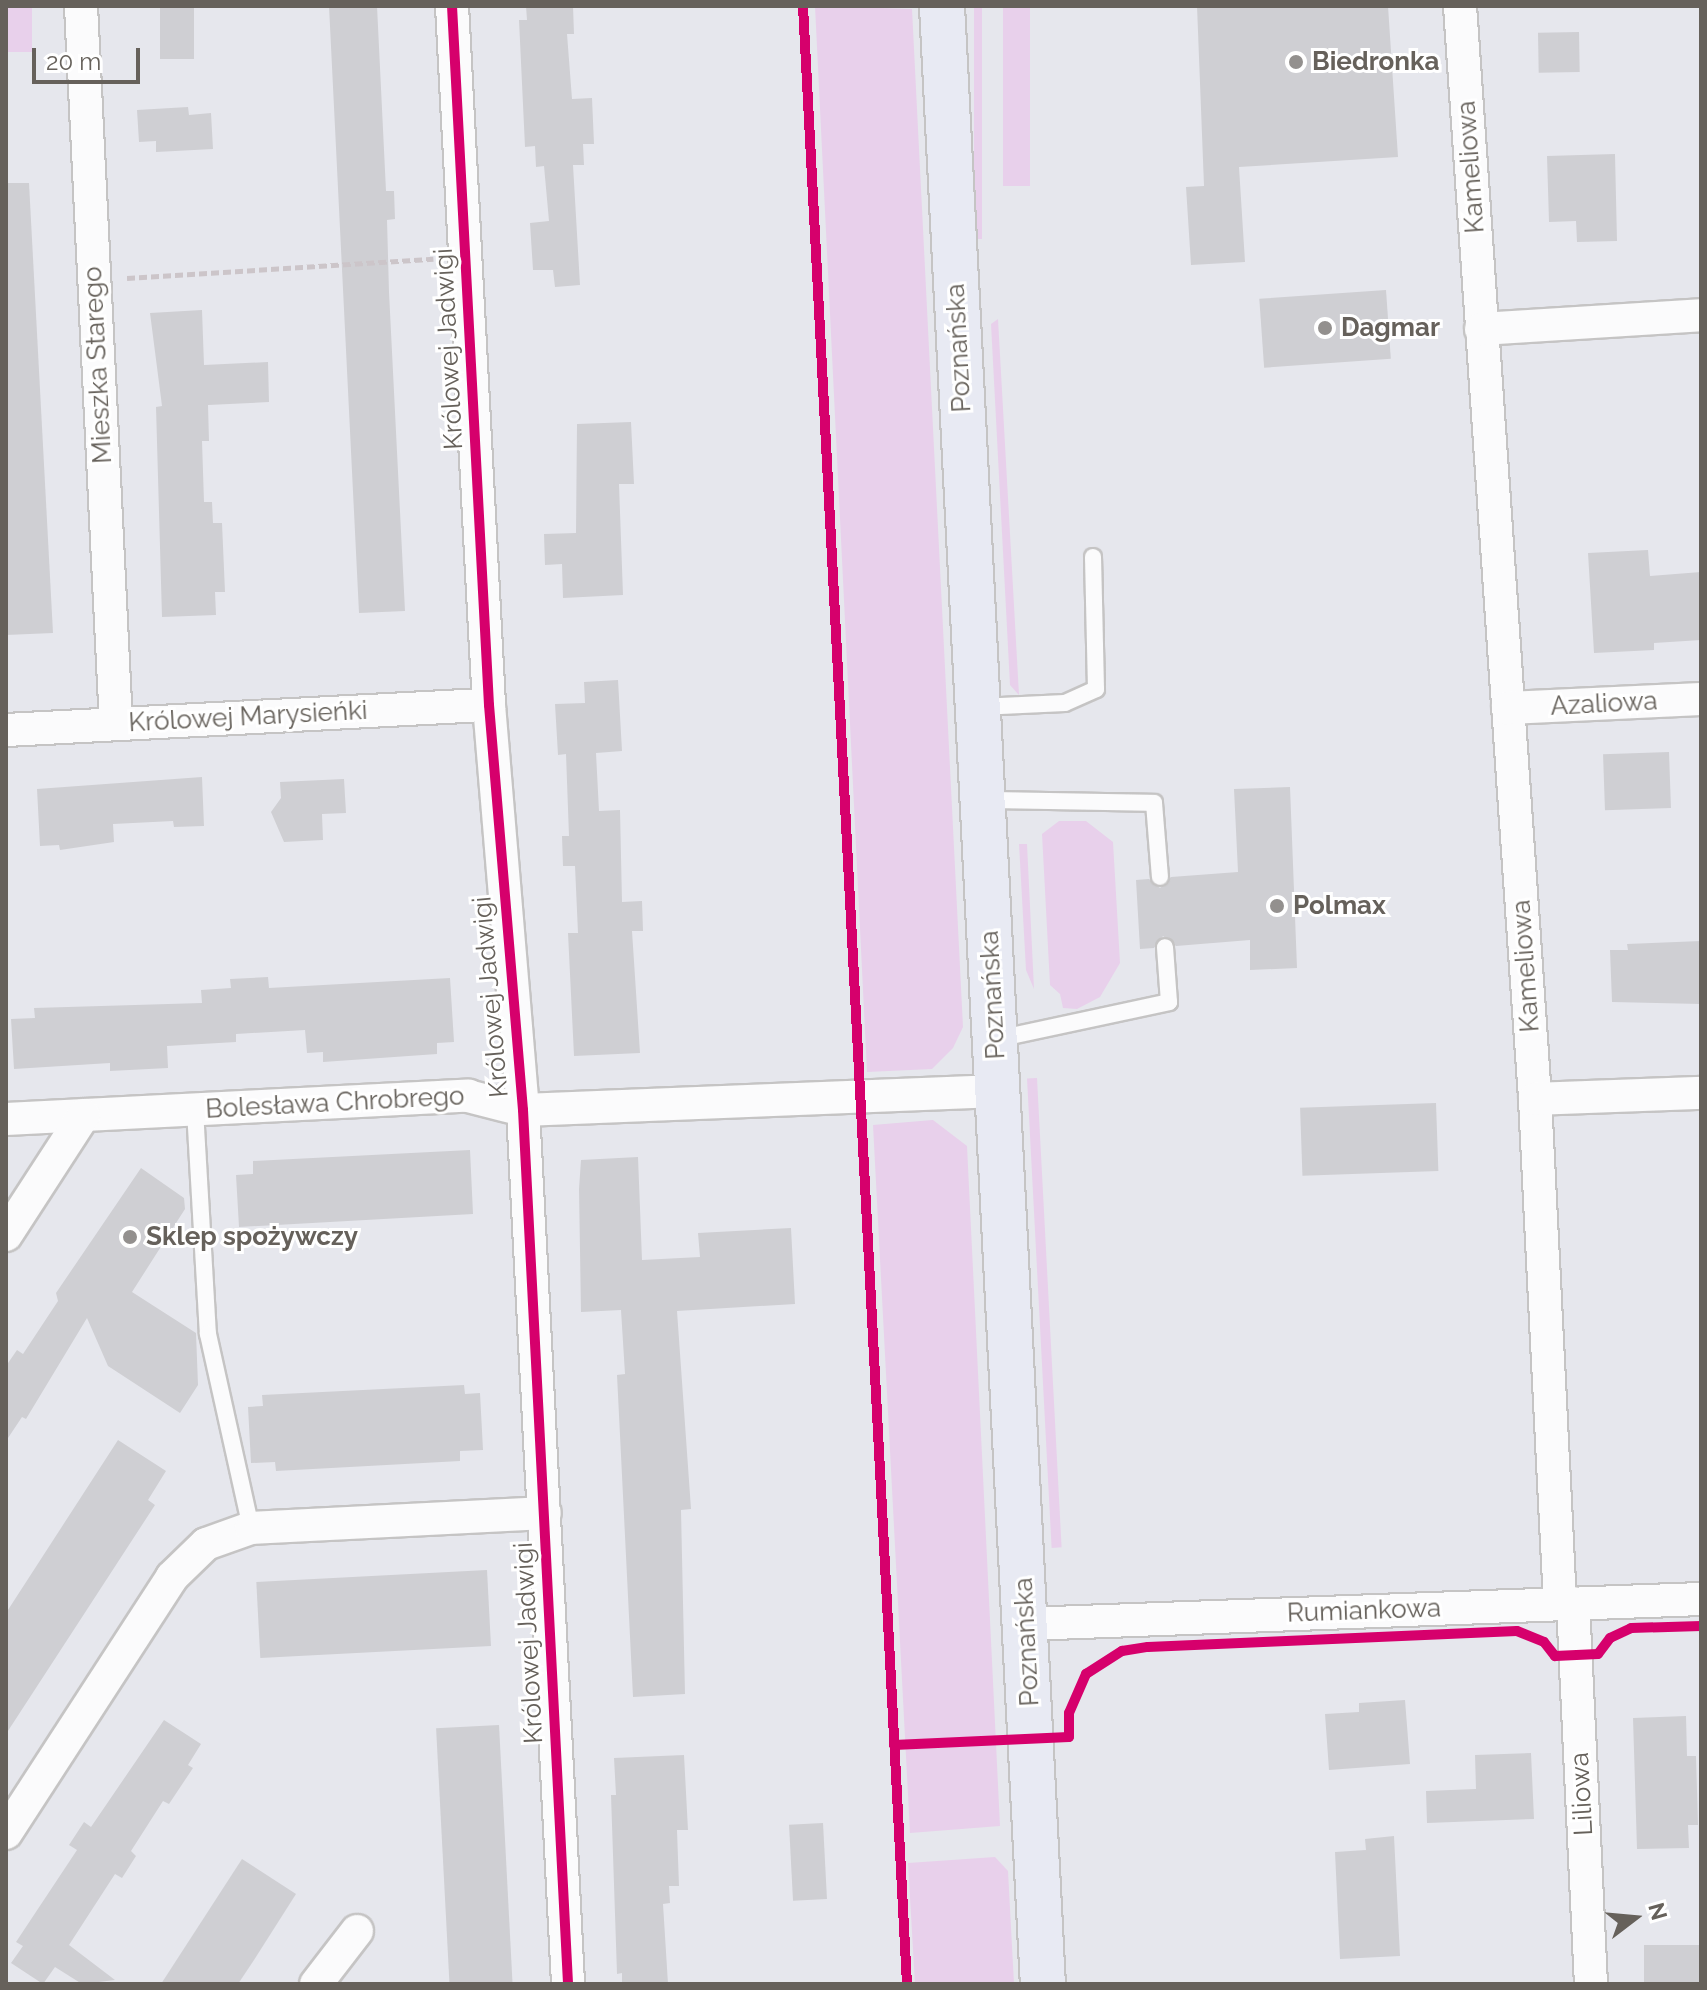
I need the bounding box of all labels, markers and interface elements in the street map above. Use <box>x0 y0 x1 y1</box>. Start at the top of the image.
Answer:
scale bar <box>36 32 144 82</box>
place label: Biedronka <box>1312 46 1439 78</box>
text: 20 m <box>46 47 101 76</box>
marker: Biedronka <box>1287 53 1305 71</box>
street label: Kameliowa <box>1451 100 1491 234</box>
street label: Królowej Jadwigi <box>428 247 470 451</box>
street label: Mieszka Starego <box>77 266 119 464</box>
street label: Poznańska <box>940 283 978 413</box>
place label: Dagmar <box>1341 312 1440 344</box>
marker: Dagmar <box>1316 319 1334 337</box>
street label: Azaliowa <box>1550 686 1658 722</box>
street label: Królowej Marysieńki <box>128 695 368 739</box>
place label: Polmax <box>1293 890 1386 922</box>
street label: Królowej Jadwigi <box>467 895 515 1099</box>
marker: Polmax <box>1268 897 1286 915</box>
street label: Kameliowa <box>1506 899 1546 1033</box>
street label: Poznańska <box>974 930 1012 1060</box>
street label: Bolesława Chrobrego <box>205 1081 465 1125</box>
place label: Sklep spożywczy <box>146 1221 358 1253</box>
marker: Sklep spożywczy <box>121 1228 139 1246</box>
street label: Królowej Jadwigi <box>508 1541 550 1745</box>
street label: Poznańska <box>1008 1577 1046 1707</box>
street label: Rumiankowa <box>1286 1593 1442 1629</box>
street label: Liliowa <box>1564 1751 1600 1837</box>
north arrow <box>1595 1878 1675 1958</box>
text: N <box>1643 1900 1673 1923</box>

